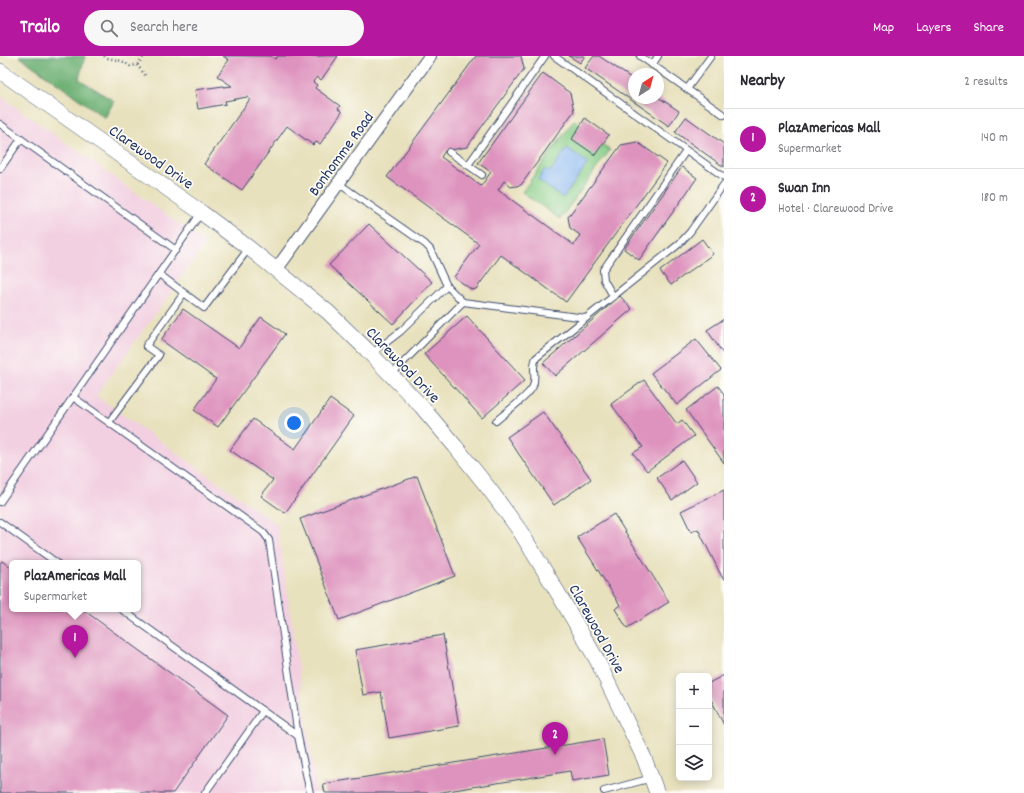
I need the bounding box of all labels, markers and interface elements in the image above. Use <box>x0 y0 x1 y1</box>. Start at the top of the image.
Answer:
search box <box>84 10 364 46</box>
text: Trailo <box>20 15 60 42</box>
icon: search <box>98 17 120 39</box>
text: Search here <box>130 17 198 39</box>
text: Map <box>873 18 894 38</box>
text: Layers <box>916 18 951 38</box>
text: Share <box>973 18 1004 38</box>
north arrow <box>628 68 664 104</box>
text: Nearby <box>740 70 784 94</box>
text: 2 results <box>964 73 1008 92</box>
street label: Bonhomme Road <box>304 108 380 201</box>
text: PlazAmericas Mall <box>778 118 880 140</box>
street label: Clarewood Drive <box>104 120 198 196</box>
text: 1 <box>752 129 754 148</box>
text: 140 m <box>981 129 1008 148</box>
text: Supermarket <box>778 140 842 159</box>
text: Swan Inn <box>778 178 830 200</box>
text: 2 <box>750 189 756 208</box>
text: 180 m <box>981 189 1008 208</box>
text: Hotel · Clarewood Drive <box>778 200 893 219</box>
street label: Clarewood Drive <box>360 322 445 409</box>
your location <box>284 413 304 433</box>
popup <box>9 560 141 612</box>
text: PlazAmericas Mall <box>24 566 126 588</box>
street label: Clarewood Drive <box>562 580 630 678</box>
text: Supermarket <box>24 588 87 607</box>
pin: 1 <box>62 625 88 658</box>
map controls <box>676 673 712 781</box>
button: + <box>676 673 712 709</box>
button: − <box>676 709 712 745</box>
pin: 2 <box>542 722 568 755</box>
button: layers <box>676 745 712 781</box>

